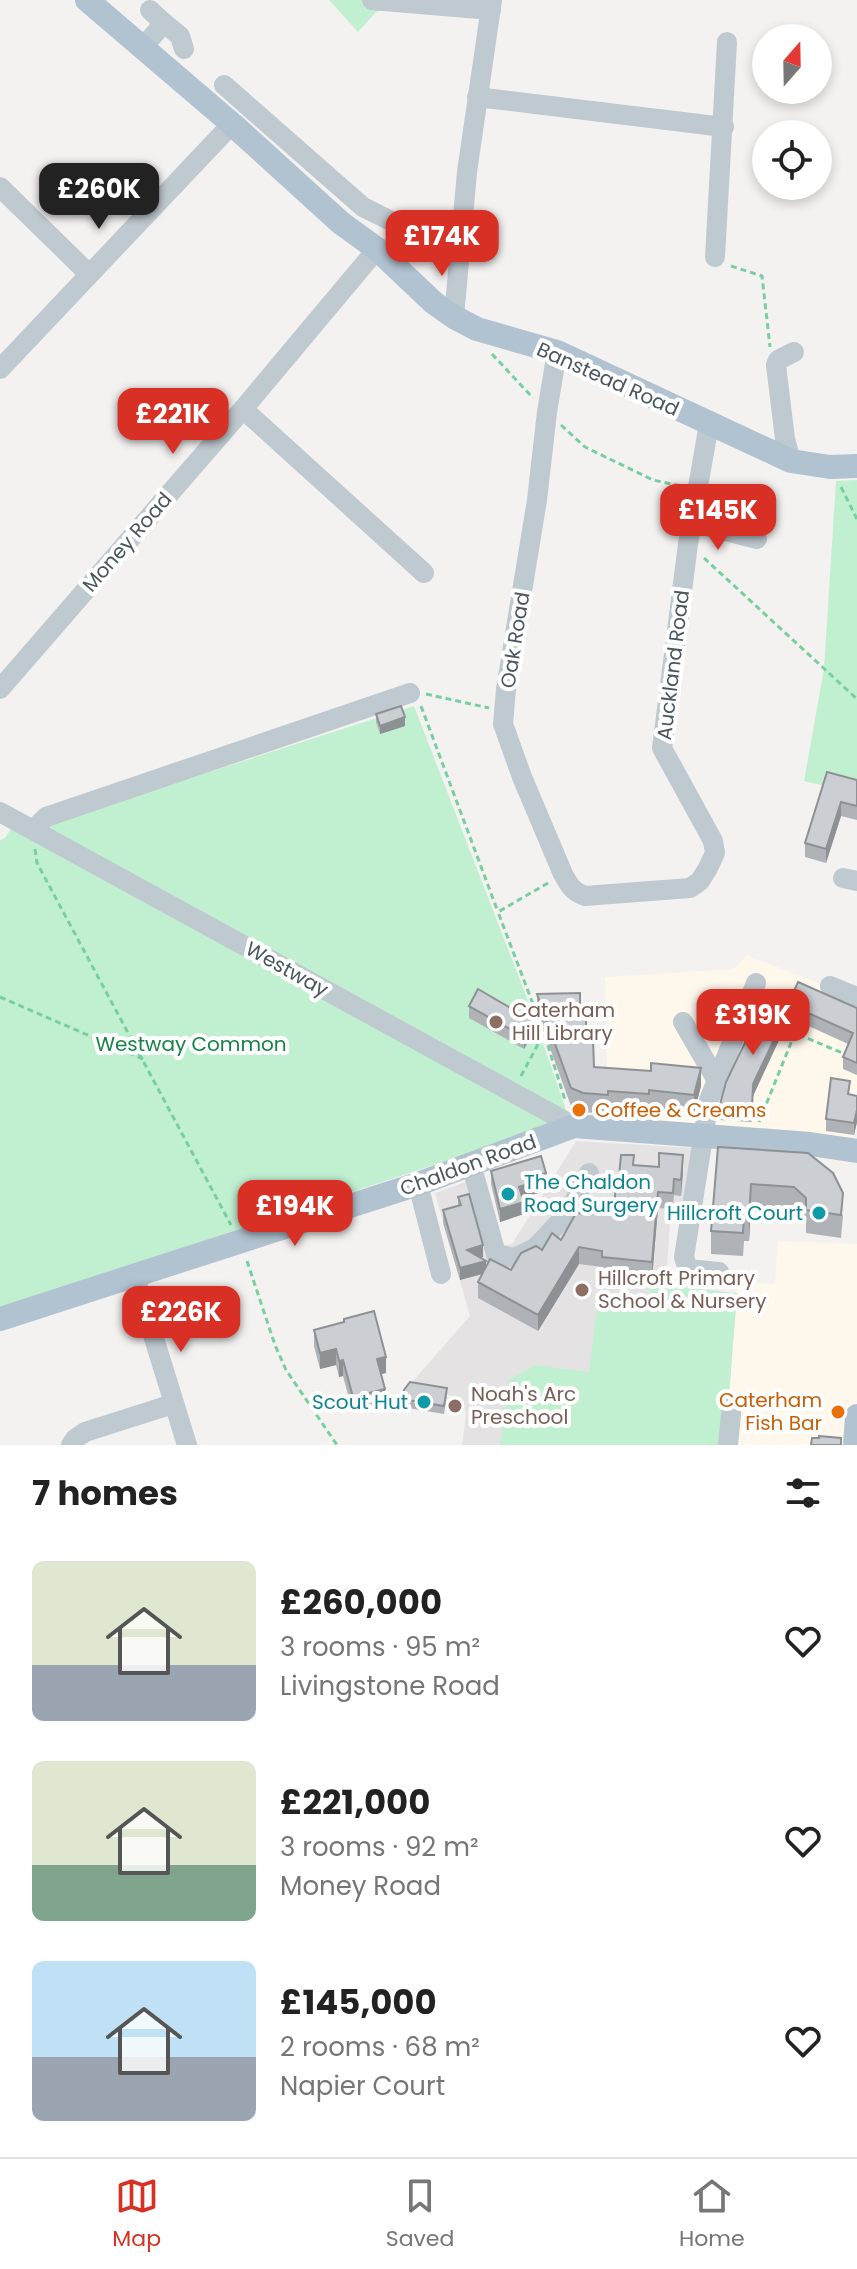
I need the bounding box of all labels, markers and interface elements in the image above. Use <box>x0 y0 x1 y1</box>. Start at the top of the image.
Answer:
north arrow <box>752 24 832 104</box>
map controls <box>752 24 832 200</box>
button: locate <box>752 120 832 200</box>
pin: £260K <box>43 163 155 231</box>
text: £260K <box>57 171 141 207</box>
pin: £174K <box>386 210 498 278</box>
text: £174K <box>404 218 480 254</box>
street label: Banstead Road <box>532 335 684 423</box>
pin: £221K <box>117 388 229 456</box>
text: £221K <box>136 396 210 432</box>
pin: £145K <box>662 484 774 552</box>
street label: Money Road <box>76 486 178 598</box>
text: £145K <box>678 492 758 528</box>
street label: Auckland Road <box>650 588 696 742</box>
street label: Oak Road <box>494 590 536 690</box>
street label: Westway <box>240 935 334 1003</box>
pin: £319K <box>697 989 809 1057</box>
place label: Caterham Hill Library <box>512 996 615 1047</box>
text: £319K <box>715 997 791 1033</box>
marker: Caterham Hill Library <box>487 1013 505 1031</box>
park label: Westway Common <box>95 1030 287 1058</box>
place label: Coffee & Creams <box>595 1096 767 1124</box>
marker: Coffee & Creams <box>570 1101 588 1119</box>
street label: Chaldon Road <box>396 1127 540 1203</box>
place label: The Chaldon Road Surgery <box>524 1168 658 1219</box>
pin: £194K <box>239 1180 351 1248</box>
marker: The Chaldon Road Surgery <box>499 1185 517 1203</box>
text: £194K <box>256 1188 334 1224</box>
place label: Hillcroft Court <box>667 1199 803 1227</box>
marker: Hillcroft Court <box>810 1204 828 1222</box>
place label: Hillcroft Primary School & Nursery <box>598 1264 767 1315</box>
marker: Hillcroft Primary School & Nursery <box>573 1281 591 1299</box>
pin: £226K <box>125 1286 237 1354</box>
text: £226K <box>140 1294 222 1330</box>
place label: Noah's Arc Preschool <box>471 1380 576 1431</box>
place label: Caterham Fish Bar <box>719 1386 822 1437</box>
place label: Scout Hut <box>312 1388 408 1416</box>
marker: Scout Hut <box>415 1393 433 1411</box>
marker: Noah's Arc Preschool <box>446 1397 464 1415</box>
marker: Caterham Fish Bar <box>829 1403 847 1421</box>
text: 7 homes <box>32 1469 178 1517</box>
icon: filters <box>781 1471 825 1515</box>
text: £260,000 <box>280 1578 442 1626</box>
icon: home <box>96 1593 192 1689</box>
icon: heart <box>781 1619 825 1663</box>
text: 3 rooms · 95 m² <box>280 1629 480 1665</box>
text: Livingstone Road <box>280 1668 500 1704</box>
text: £221,000 <box>280 1778 430 1826</box>
icon: home <box>96 1793 192 1889</box>
icon: heart <box>781 1819 825 1863</box>
text: 3 rooms · 92 m² <box>280 1829 479 1865</box>
text: Money Road <box>280 1868 441 1904</box>
text: £145,000 <box>280 1978 437 2026</box>
icon: home <box>96 1993 192 2089</box>
icon: heart <box>781 2019 825 2063</box>
text: 2 rooms · 68 m² <box>280 2029 480 2065</box>
text: Napier Court <box>280 2068 445 2104</box>
tab: Map <box>112 2174 161 2255</box>
tab: Saved <box>386 2174 454 2255</box>
tab: Home <box>679 2174 745 2255</box>

